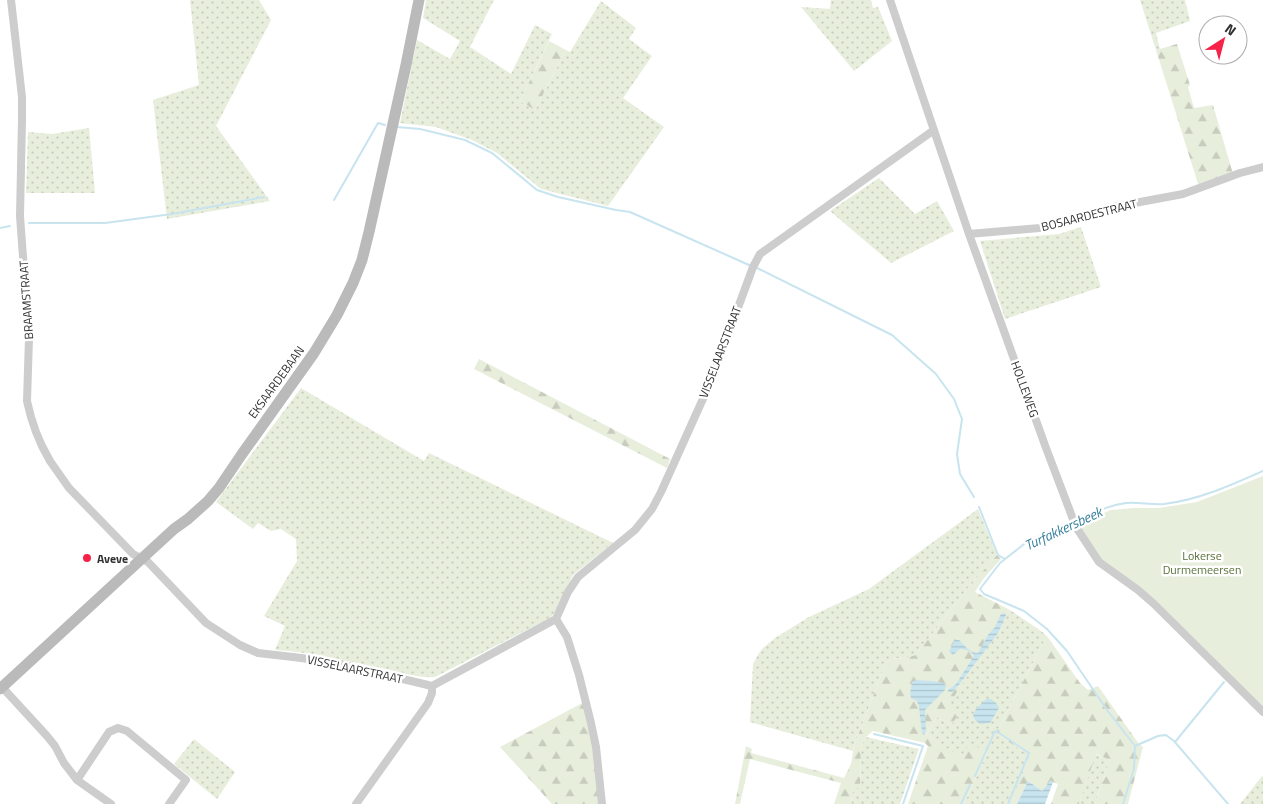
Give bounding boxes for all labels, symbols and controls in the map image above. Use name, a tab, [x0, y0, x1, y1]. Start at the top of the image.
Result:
north arrow	[1198, 15, 1248, 65]
text: N	[1221, 18, 1241, 40]
street label: BOSAARDESTRAAT	[1039, 194, 1139, 236]
street label: BRAAMSTRAAT	[14, 259, 38, 340]
street label: VISSELAARSTRAAT	[694, 303, 747, 401]
street label: EKSAARDEBAAN	[243, 342, 309, 422]
street label: HOLLEWEG	[1006, 358, 1044, 420]
water label: Turfakkersbeek	[1021, 500, 1107, 555]
park label: Lokerse Durmemeersen	[1163, 546, 1241, 579]
place label: Aveve	[97, 549, 128, 568]
marker: Aveve	[81, 552, 93, 564]
street label: VISSELAARSTRAAT	[305, 650, 405, 689]

